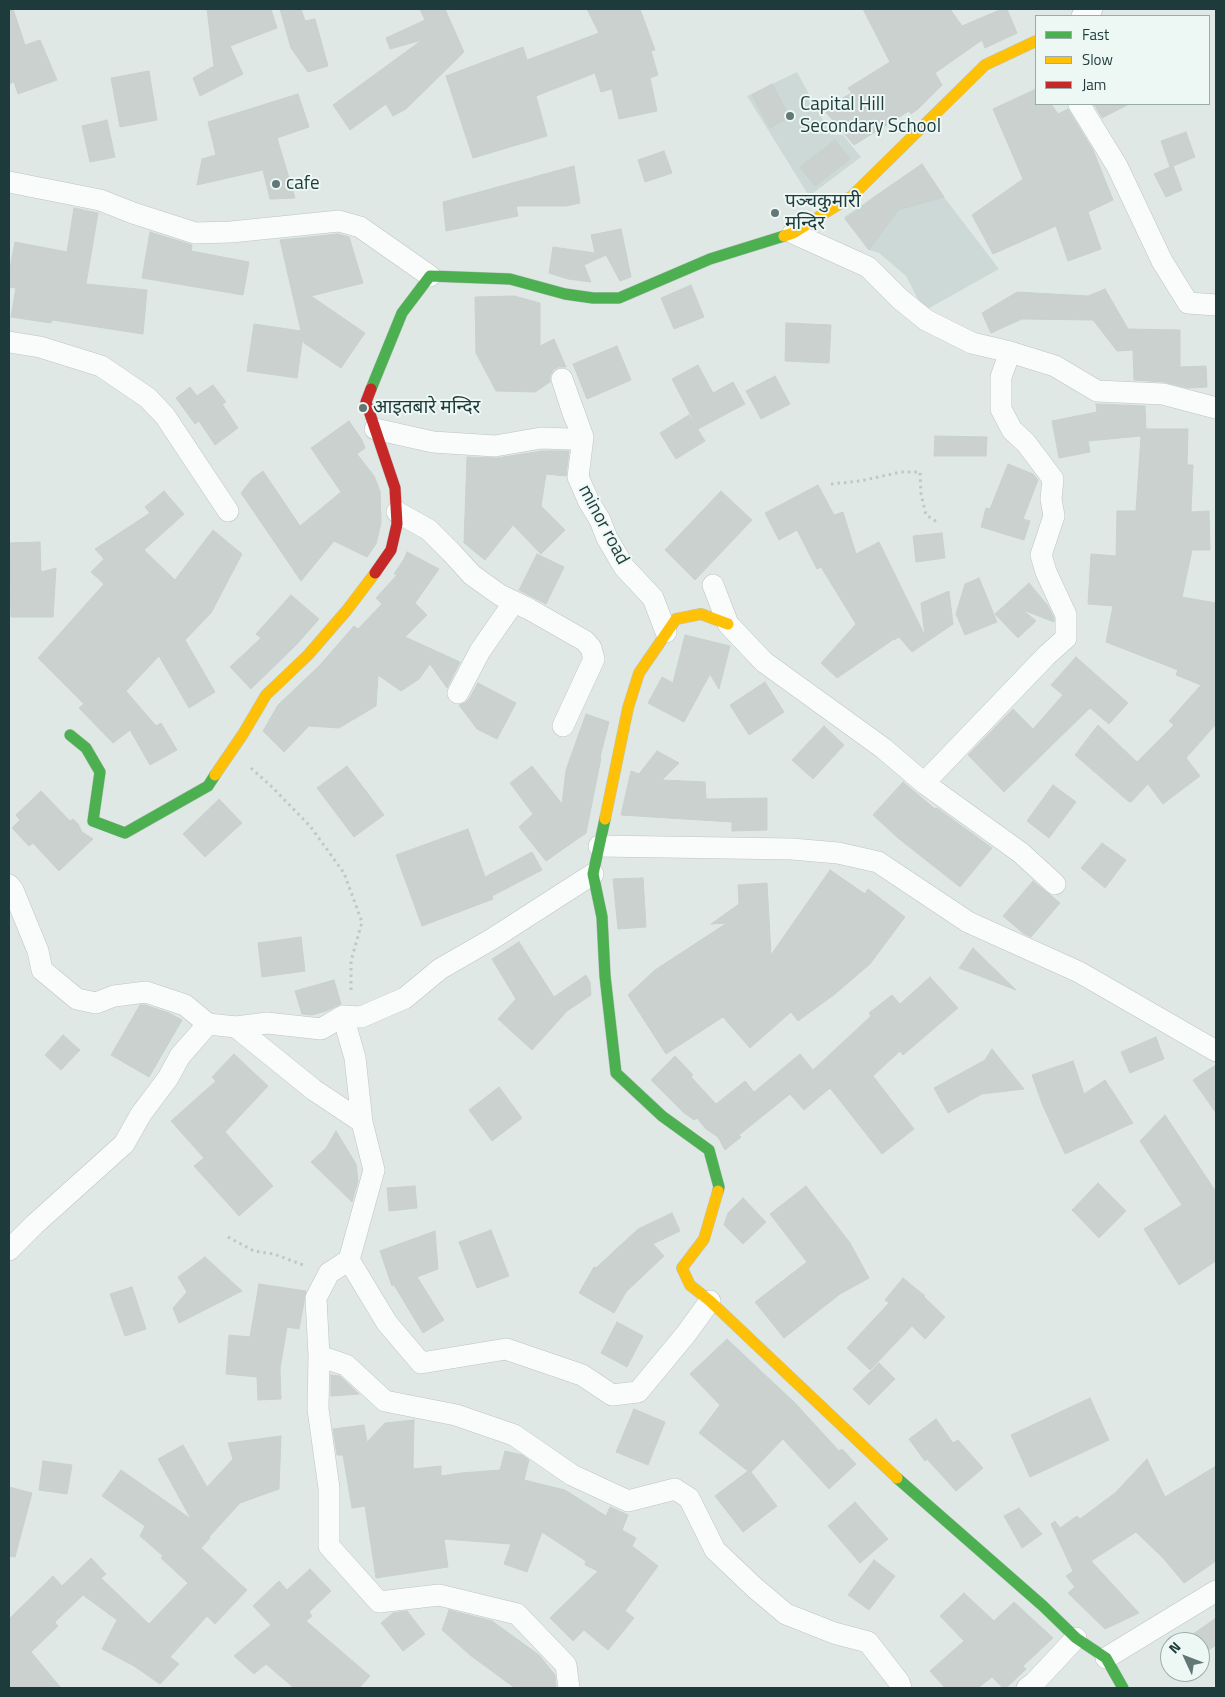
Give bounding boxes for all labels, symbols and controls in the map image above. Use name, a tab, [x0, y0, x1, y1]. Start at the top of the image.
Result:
legend	[1035, 15, 1210, 105]
text: Fast	[1082, 23, 1109, 46]
text: Slow	[1082, 48, 1113, 71]
text: Jam	[1082, 73, 1106, 96]
place label: Capital Hill Secondary School	[800, 94, 941, 138]
marker: Capital Hill Secondary School	[784, 110, 796, 122]
place label: cafe	[286, 173, 320, 195]
marker: cafe	[270, 178, 282, 190]
place label: पञ्चकुमारी मन्दिर	[785, 191, 861, 235]
marker: पञ्चकुमारी मन्दिर	[769, 207, 781, 219]
place label: आइतबारे मन्दिर	[373, 397, 480, 419]
marker: आइतबारे मन्दिर	[357, 402, 369, 414]
street label: minor road	[573, 481, 633, 569]
north arrow	[1160, 1632, 1210, 1682]
text: N	[1163, 1636, 1185, 1658]

